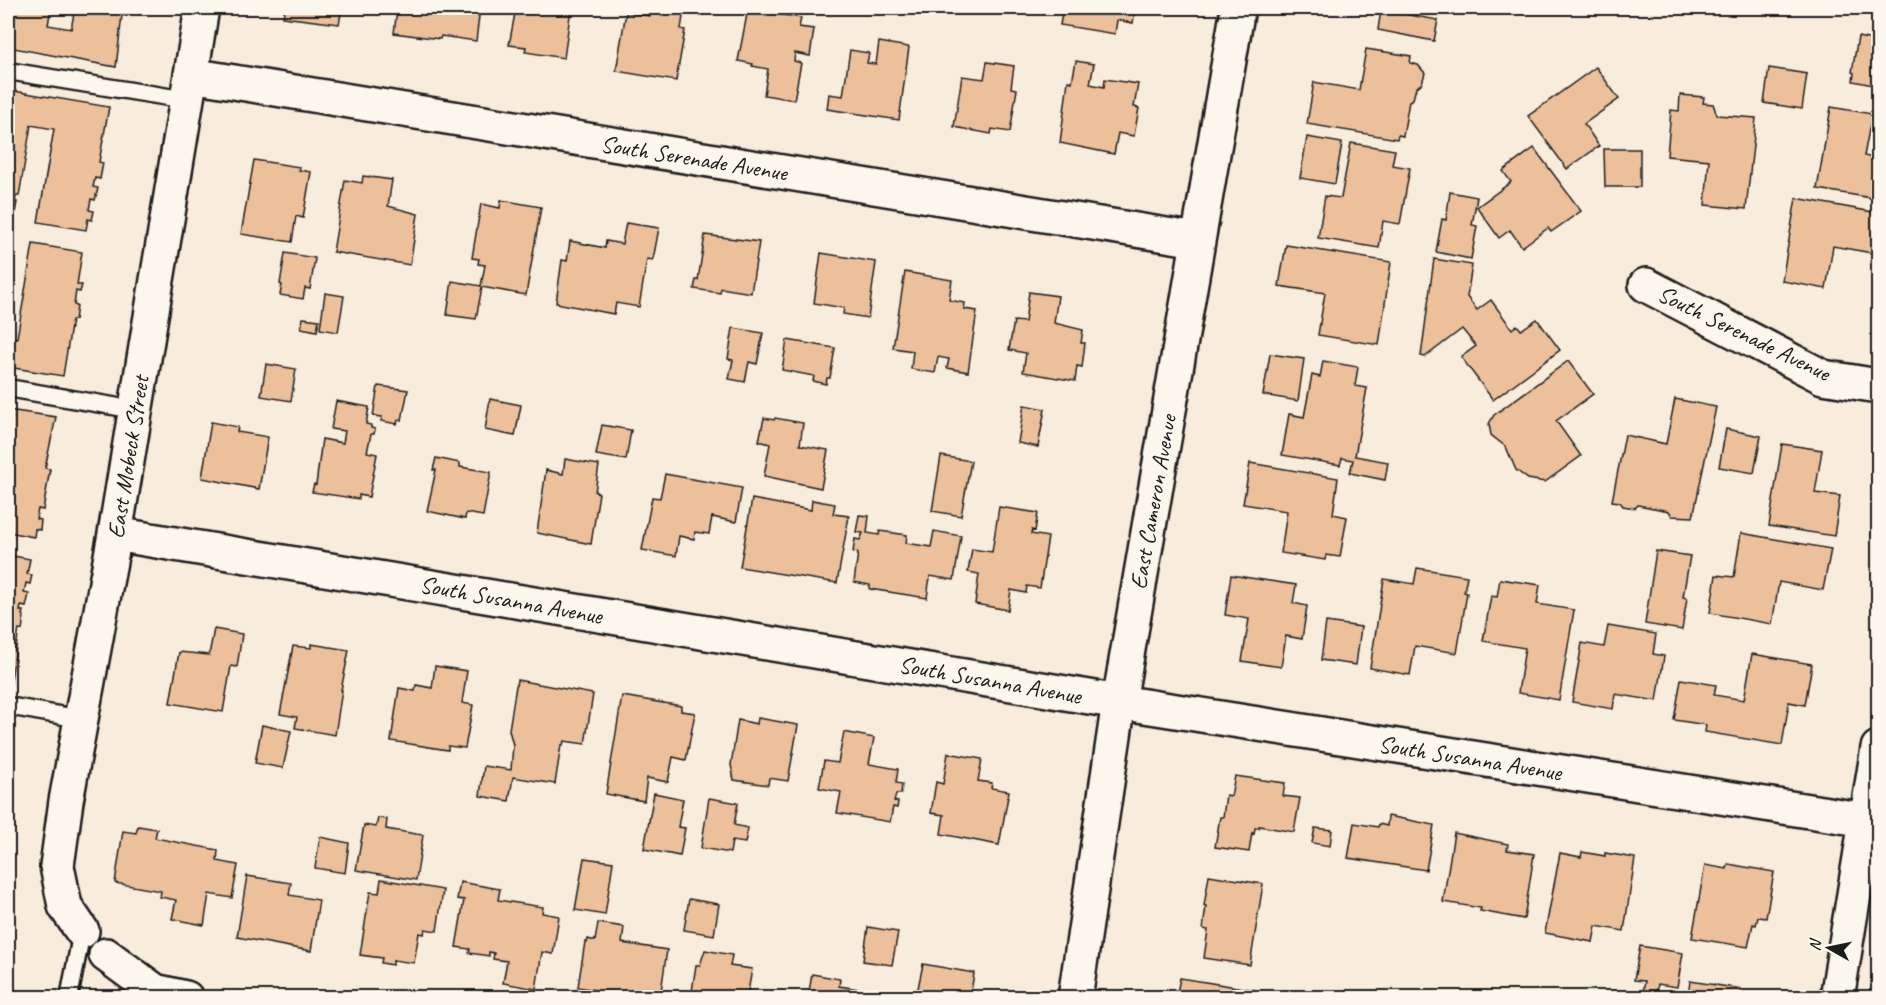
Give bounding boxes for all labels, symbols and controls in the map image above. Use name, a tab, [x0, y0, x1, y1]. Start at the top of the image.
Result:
street label: South Serenade Avenue	[599, 128, 791, 188]
street label: South Serenade Avenue	[1653, 278, 1837, 389]
street label: East Mobeck Street	[100, 372, 156, 540]
street label: East Cameron Avenue	[1123, 410, 1183, 591]
street label: South Susanna Avenue	[417, 569, 607, 631]
street label: South Susanna Avenue	[896, 649, 1086, 711]
street label: South Susanna Avenue	[1376, 729, 1566, 788]
north arrow	[1799, 918, 1859, 978]
text: N	[1805, 936, 1826, 952]

